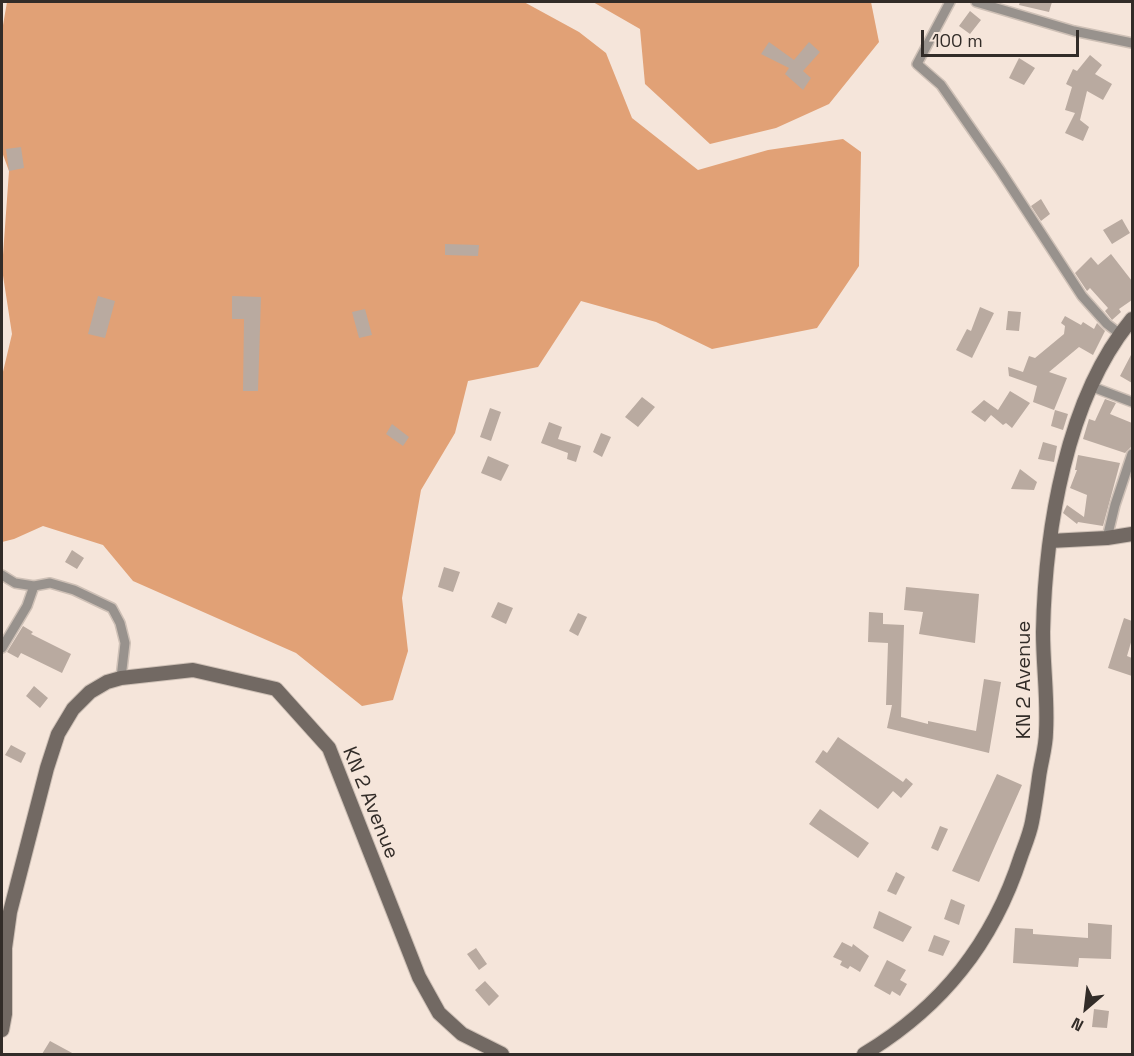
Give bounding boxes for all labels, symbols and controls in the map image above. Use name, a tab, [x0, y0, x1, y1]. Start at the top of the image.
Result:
scale bar	[924, 18, 1082, 56]
text: 100 m	[932, 29, 983, 52]
street label: KN 2 Avenue	[1013, 621, 1037, 739]
street label: KN 2 Avenue	[337, 744, 403, 862]
north arrow	[1056, 978, 1116, 1038]
text: N	[1068, 1013, 1087, 1036]

